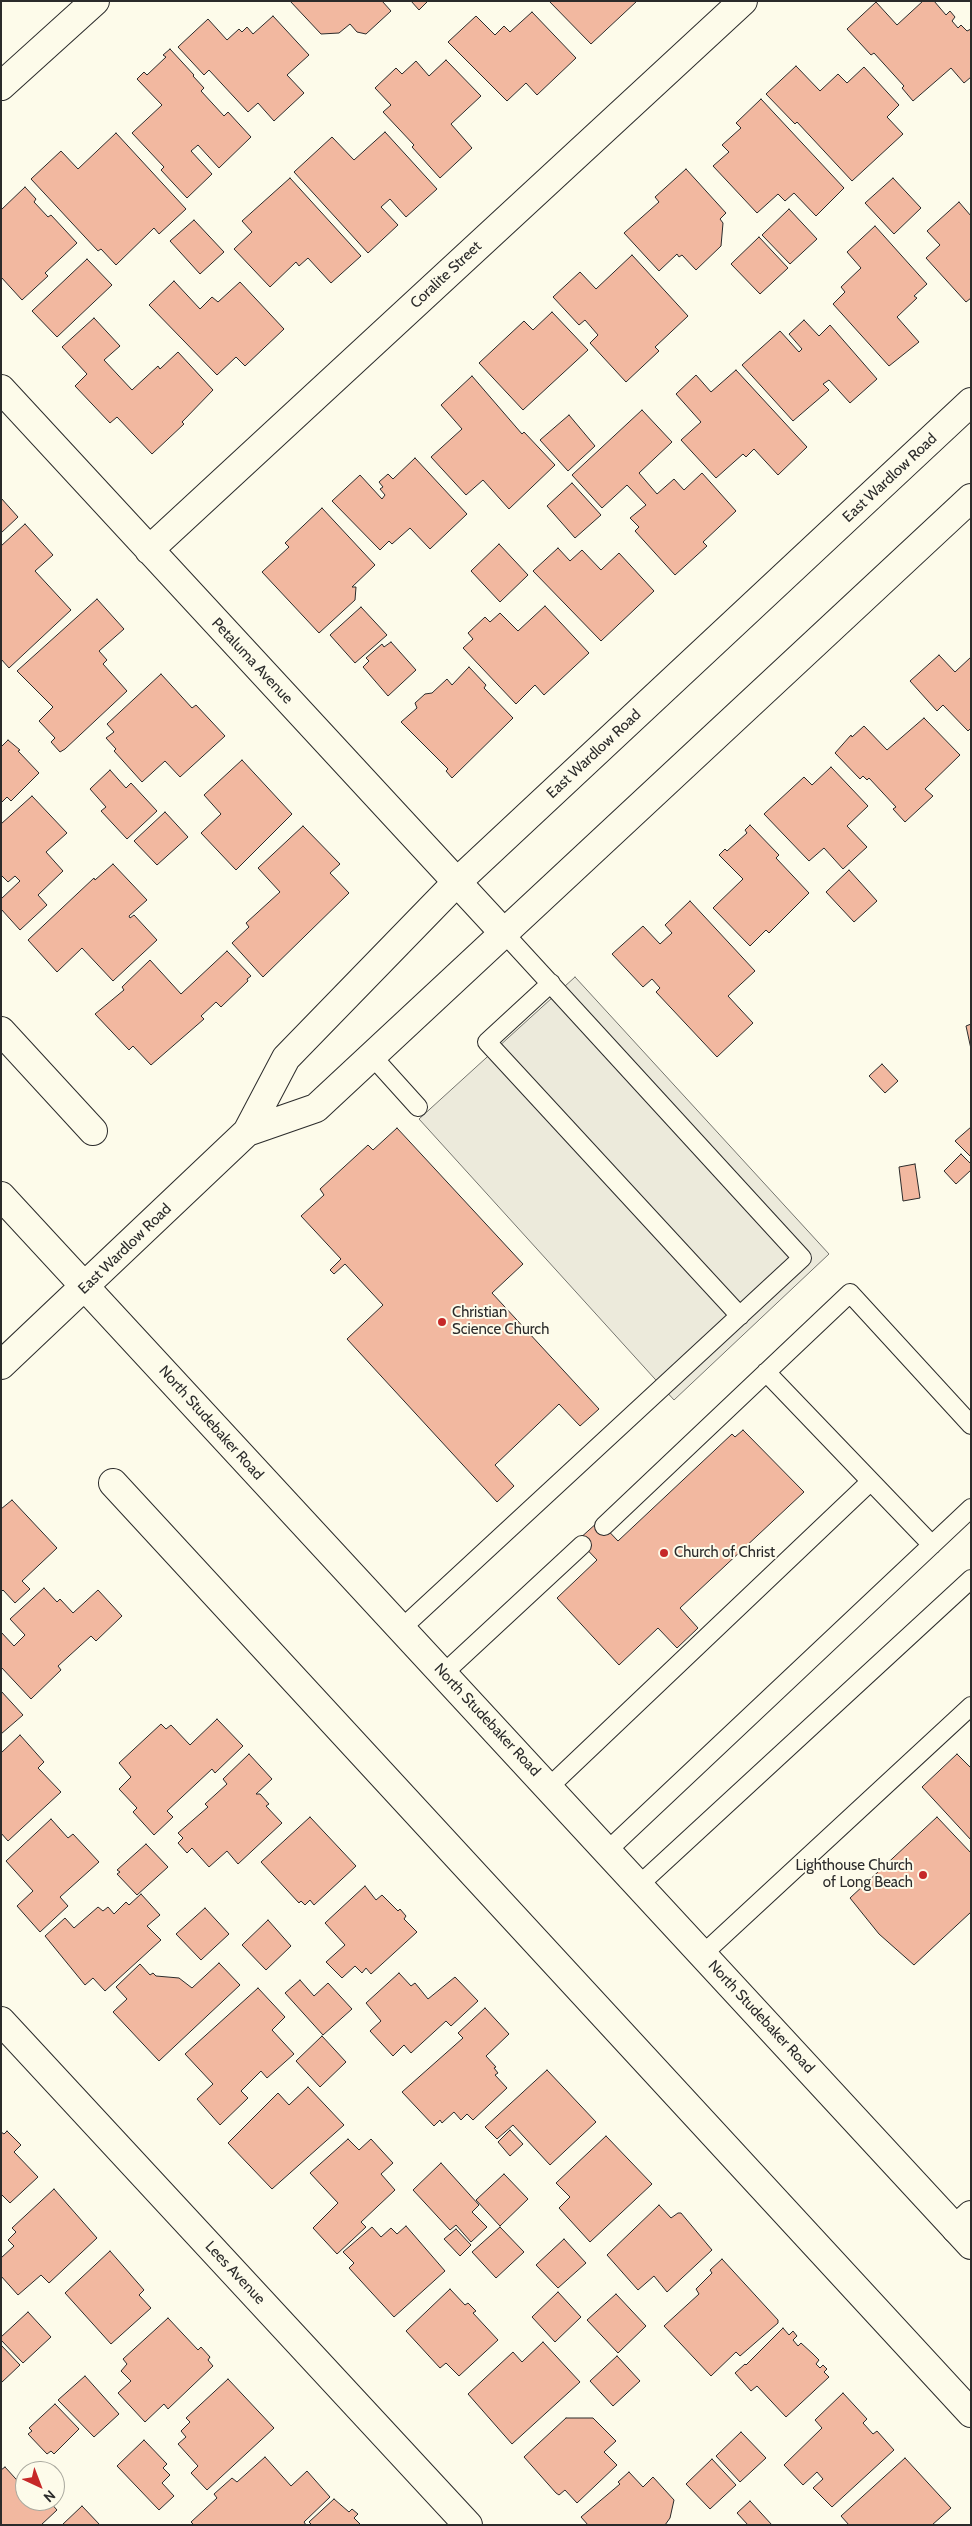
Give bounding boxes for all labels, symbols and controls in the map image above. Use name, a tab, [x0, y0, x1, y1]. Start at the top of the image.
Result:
street label: Coralite Street	[407, 238, 485, 312]
street label: East Wardlow Road	[839, 430, 941, 526]
street label: Petaluma Avenue	[208, 614, 296, 708]
street label: East Wardlow Road	[543, 706, 645, 802]
street label: East Wardlow Road	[75, 1200, 175, 1298]
place label: Christian Science Church	[452, 1304, 549, 1339]
marker: Christian Science Church	[436, 1316, 448, 1328]
street label: North Studebaker Road	[155, 1362, 267, 1484]
place label: Church of Christ	[674, 1544, 775, 1562]
marker: Church of Christ	[658, 1547, 670, 1559]
street label: North Studebaker Road	[430, 1660, 544, 1780]
place label: Lighthouse Church of Long Beach	[796, 1857, 913, 1892]
marker: Lighthouse Church of Long Beach	[917, 1869, 929, 1881]
street label: North Studebaker Road	[704, 1957, 818, 2077]
street label: Lees Avenue	[201, 2238, 269, 2308]
north arrow	[15, 2461, 65, 2511]
text: N	[40, 2486, 59, 2506]

